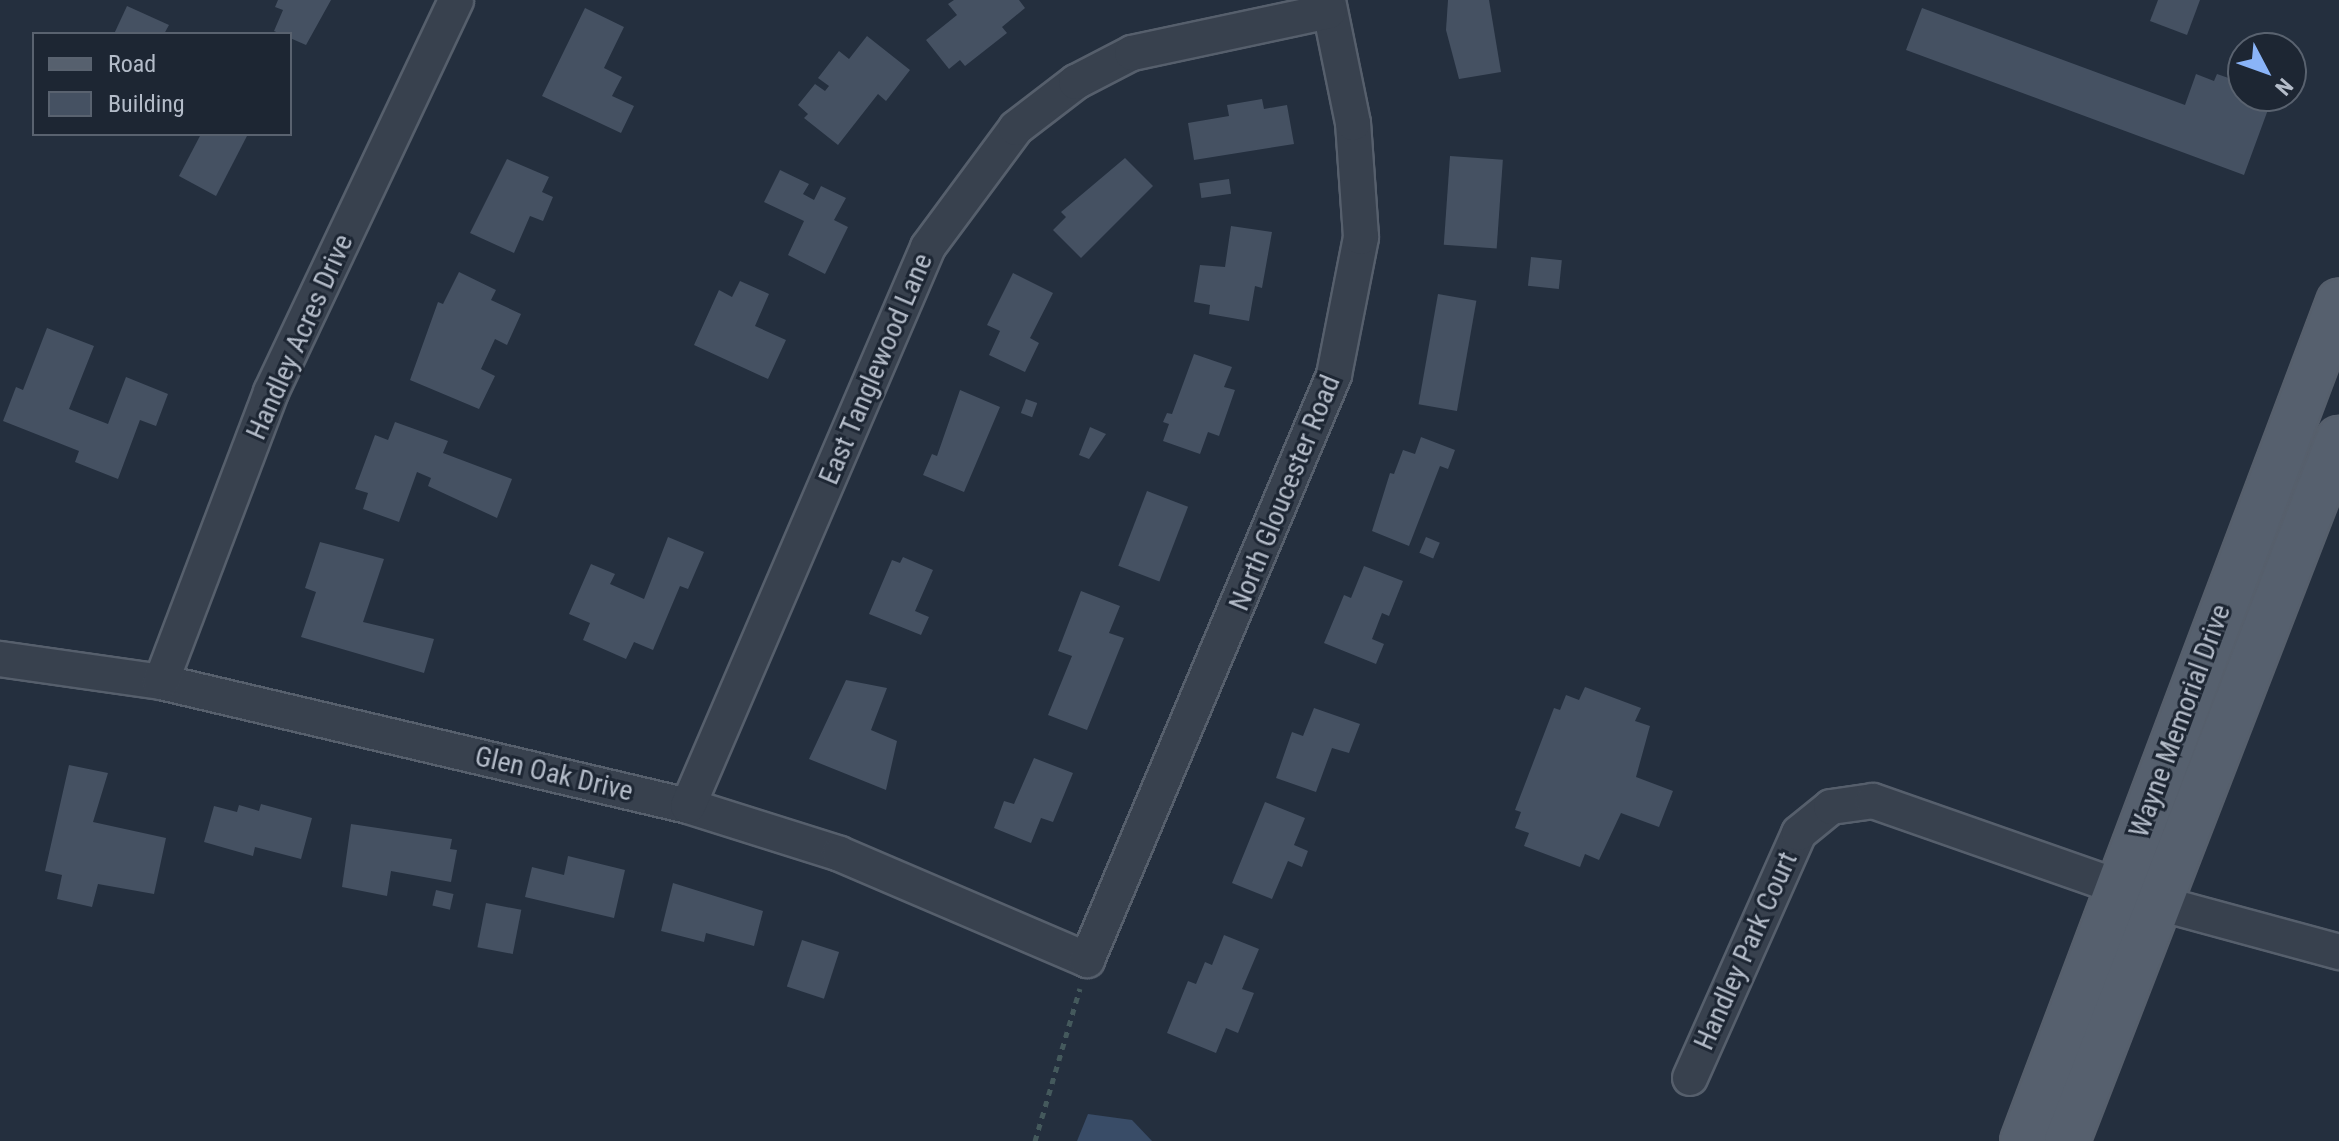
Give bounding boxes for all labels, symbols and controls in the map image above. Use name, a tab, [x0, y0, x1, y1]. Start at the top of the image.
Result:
legend	[32, 32, 292, 136]
north arrow	[2227, 32, 2307, 112]
text: Road	[108, 50, 156, 78]
text: N	[2270, 73, 2298, 100]
text: Building	[108, 90, 185, 118]
street label: Handley Acres Drive	[240, 229, 360, 445]
street label: East Tanglewood Lane	[812, 248, 940, 490]
street label: North Gloucester Road	[1222, 370, 1348, 616]
street label: Wayne Memorial Drive	[2122, 600, 2238, 842]
street label: Glen Oak Drive	[472, 739, 636, 809]
street label: Handley Park Court	[1687, 847, 1805, 1055]

